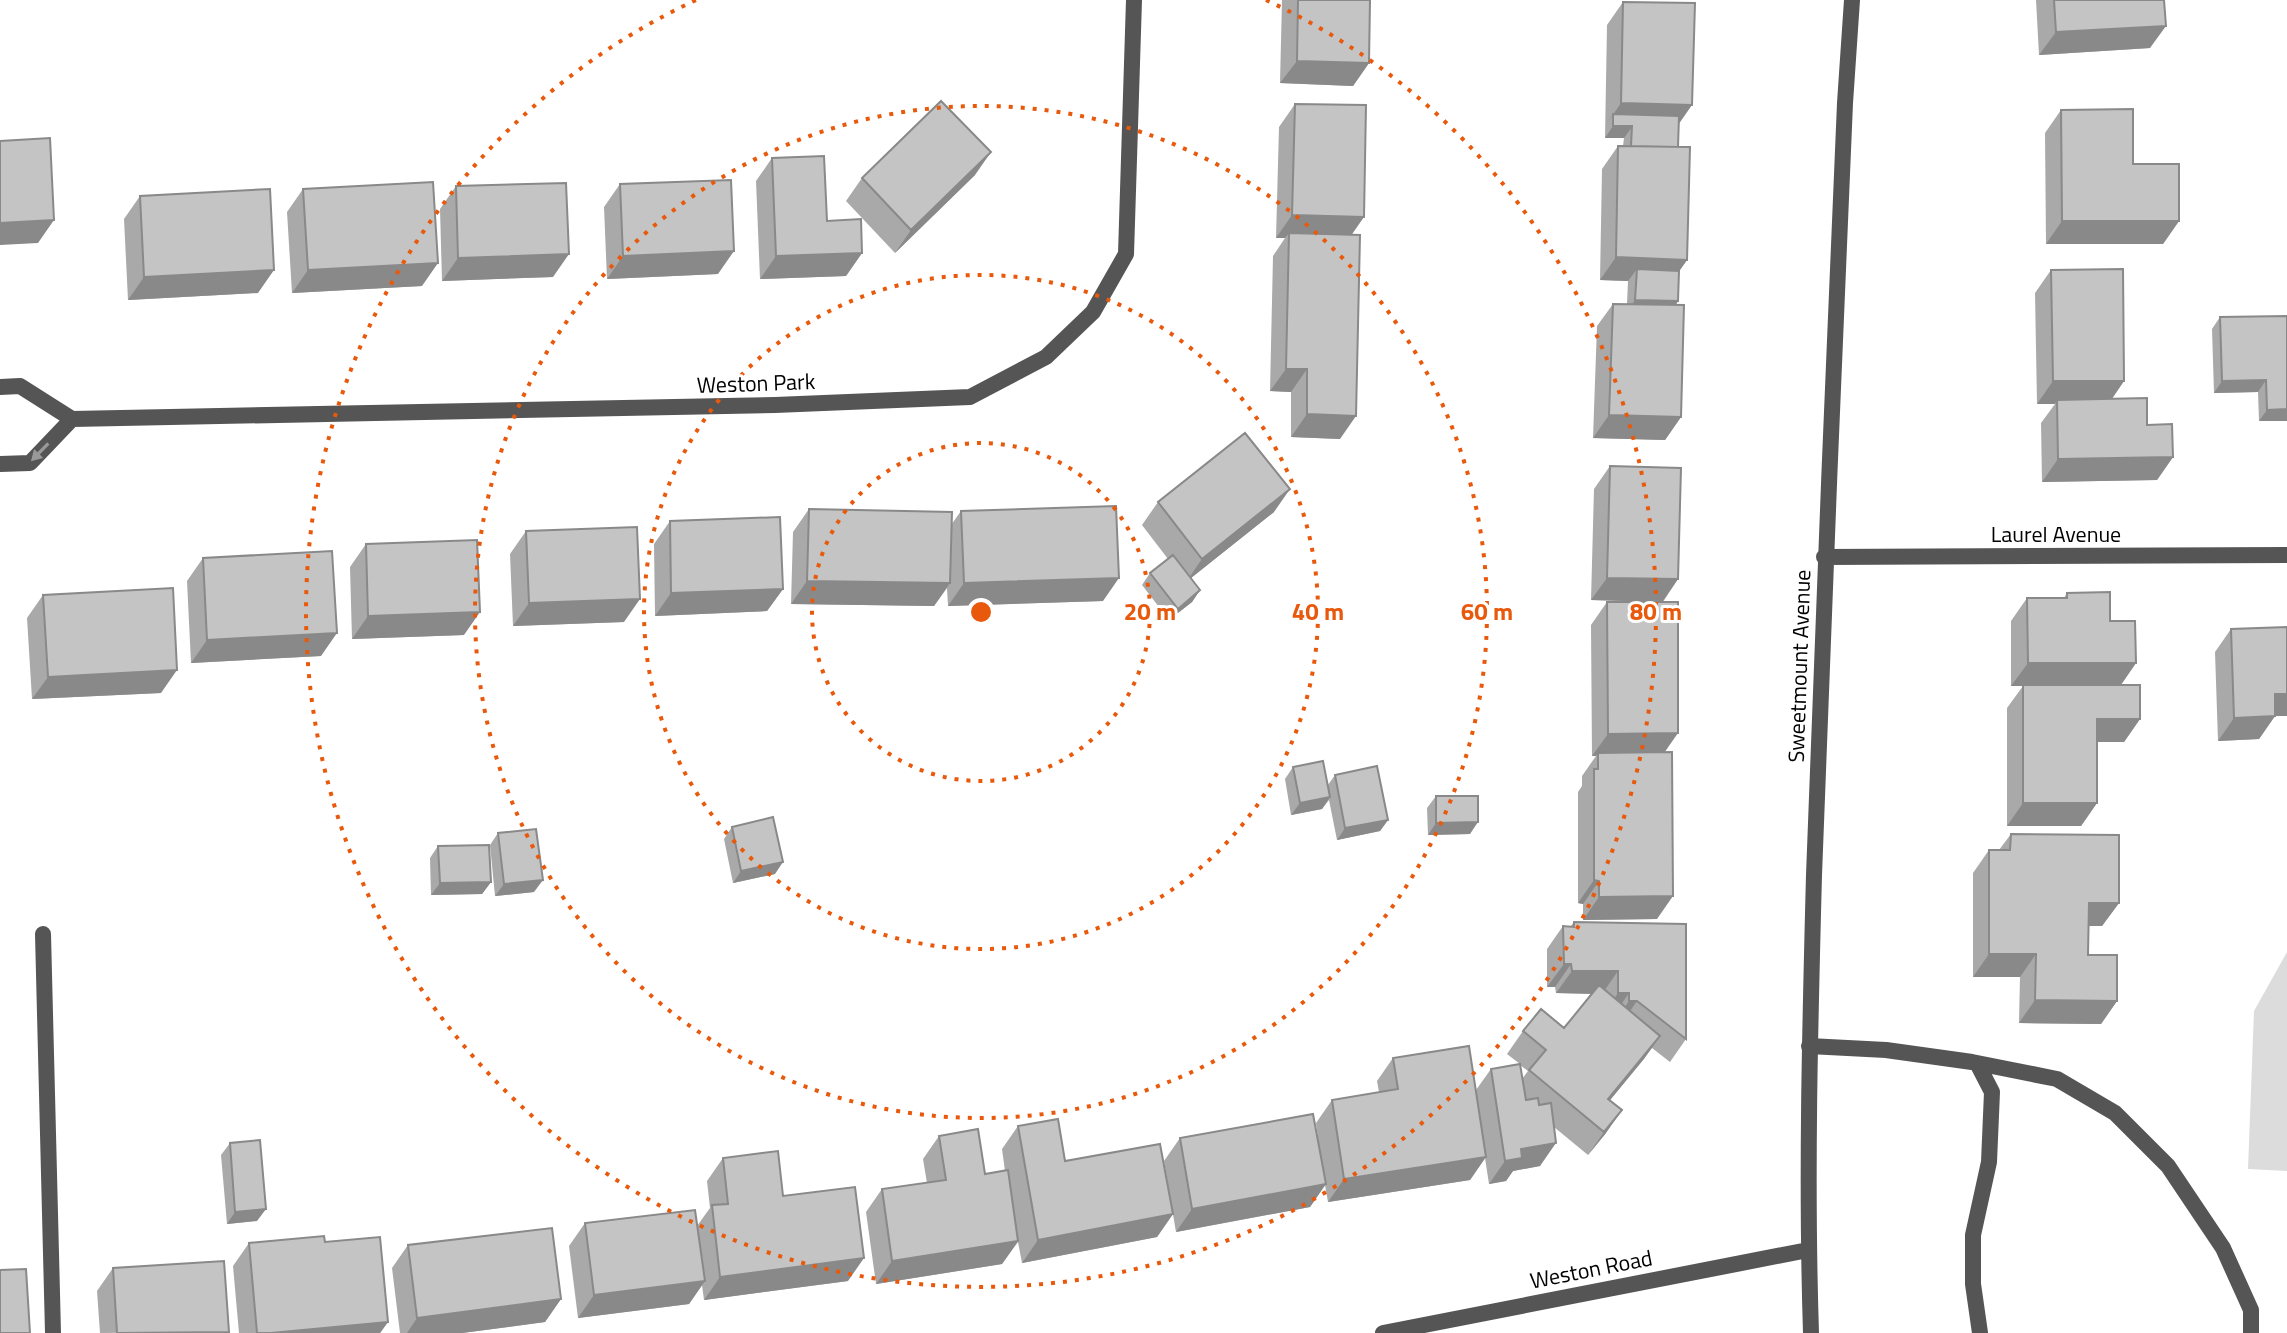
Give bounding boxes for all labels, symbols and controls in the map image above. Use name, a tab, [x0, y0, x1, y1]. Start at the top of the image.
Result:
street label: Weston Park	[696, 364, 816, 402]
one-way arrow	[32, 442, 50, 461]
street label: Laurel Avenue	[1991, 517, 2121, 551]
street label: Sweetmount Avenue	[1779, 569, 1819, 763]
text: 20 m	[1124, 593, 1176, 629]
text: 40 m	[1292, 593, 1344, 629]
text: 60 m	[1461, 593, 1513, 629]
text: 80 m	[1630, 593, 1682, 629]
centre of rings	[967, 598, 995, 626]
street label: Weston Road	[1527, 1240, 1655, 1298]

